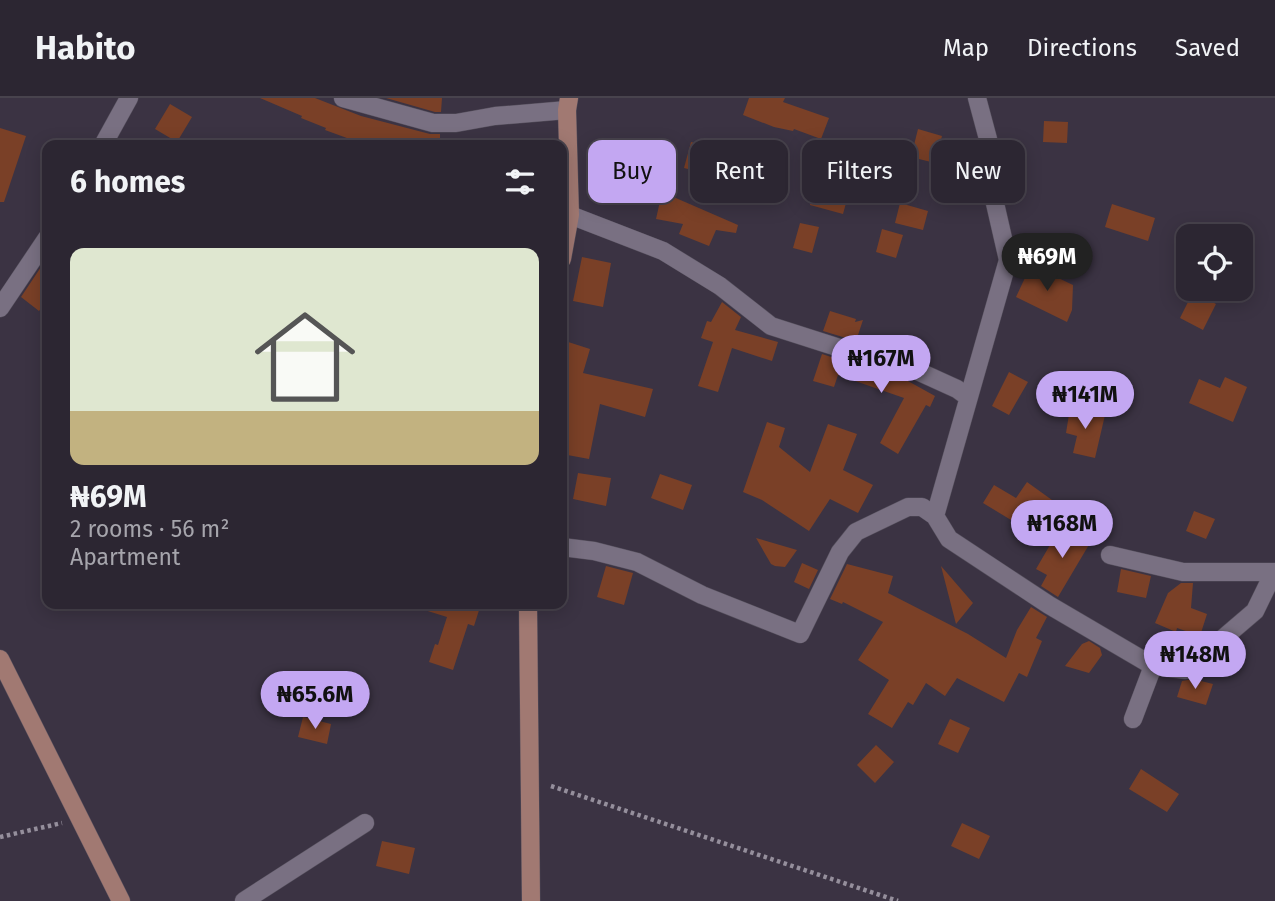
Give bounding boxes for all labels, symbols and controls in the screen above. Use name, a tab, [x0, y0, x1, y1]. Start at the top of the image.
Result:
text: Habito	[35, 28, 136, 68]
text: Map	[943, 34, 989, 62]
text: Directions	[1027, 34, 1137, 62]
text: Saved	[1175, 34, 1240, 62]
chip: Buy	[588, 140, 676, 203]
chip: Rent	[690, 140, 788, 203]
chip: Filters	[802, 140, 917, 203]
chip: New	[931, 140, 1025, 203]
icon: filters	[501, 163, 539, 201]
text: 6 homes	[70, 164, 185, 200]
map controls	[1176, 224, 1253, 301]
button: locate	[1176, 224, 1253, 301]
pin: ₦69M	[1006, 234, 1088, 293]
text: ₦69M	[1018, 242, 1076, 270]
icon: home	[242, 294, 368, 420]
pin: ₦167M	[832, 336, 930, 395]
text: ₦167M	[848, 344, 915, 372]
pin: ₦141M	[1036, 372, 1134, 431]
text: ₦141M	[1052, 380, 1118, 408]
text: ₦69M	[70, 479, 147, 515]
pin: ₦168M	[1013, 500, 1111, 560]
text: ₦168M	[1027, 509, 1097, 537]
text: 2 rooms · 56 m²	[70, 515, 229, 543]
text: Apartment	[70, 543, 180, 571]
pin: ₦148M	[1146, 632, 1244, 691]
text: ₦148M	[1160, 640, 1230, 668]
pin: ₦65.6M	[258, 672, 372, 731]
text: ₦65.6M	[277, 680, 353, 708]

